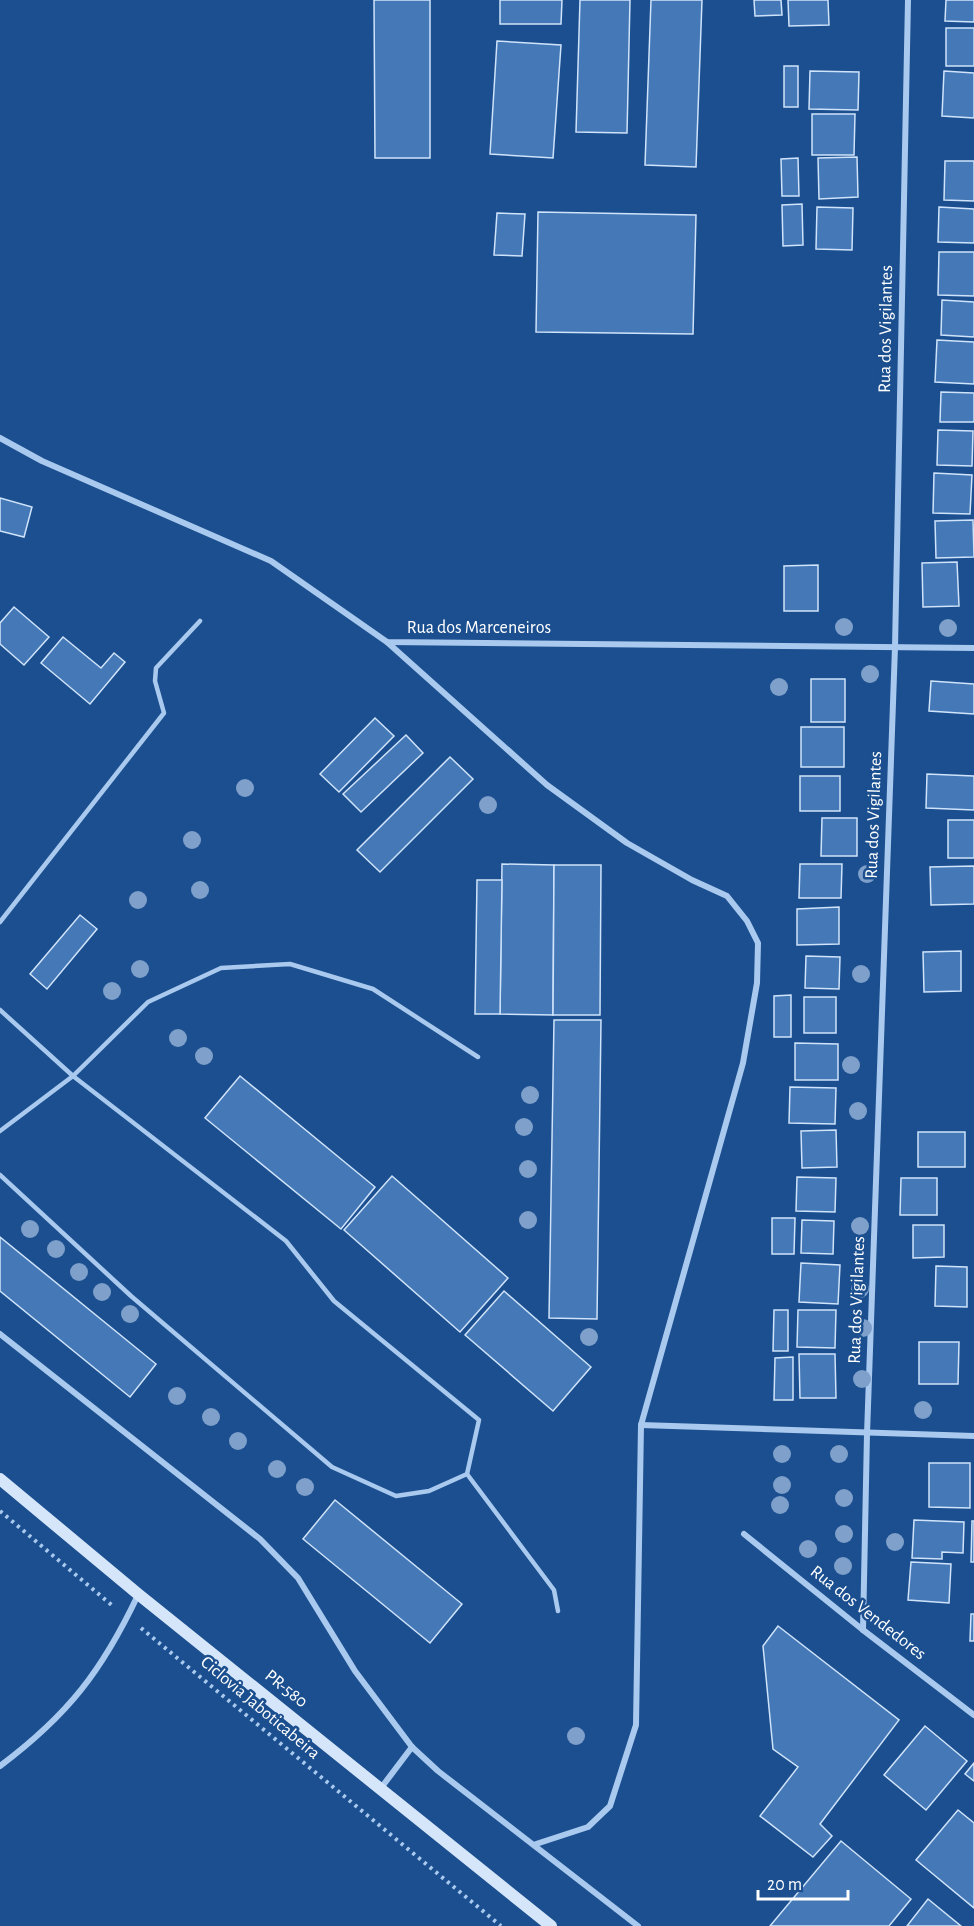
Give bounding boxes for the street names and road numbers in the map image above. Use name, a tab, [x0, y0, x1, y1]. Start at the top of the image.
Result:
street label: Rua dos Vigilantes	[876, 265, 896, 393]
street label: Rua dos Marceneiros	[407, 619, 551, 637]
street label: Rua dos Vigilantes	[863, 751, 885, 879]
street label: Rua dos Vigilantes	[846, 1236, 868, 1364]
street label: Rua dos Vendedores	[807, 1562, 929, 1664]
street label: Ciclovia Jaboticabeira	[197, 1653, 323, 1763]
street label: PR-580	[261, 1667, 311, 1711]

